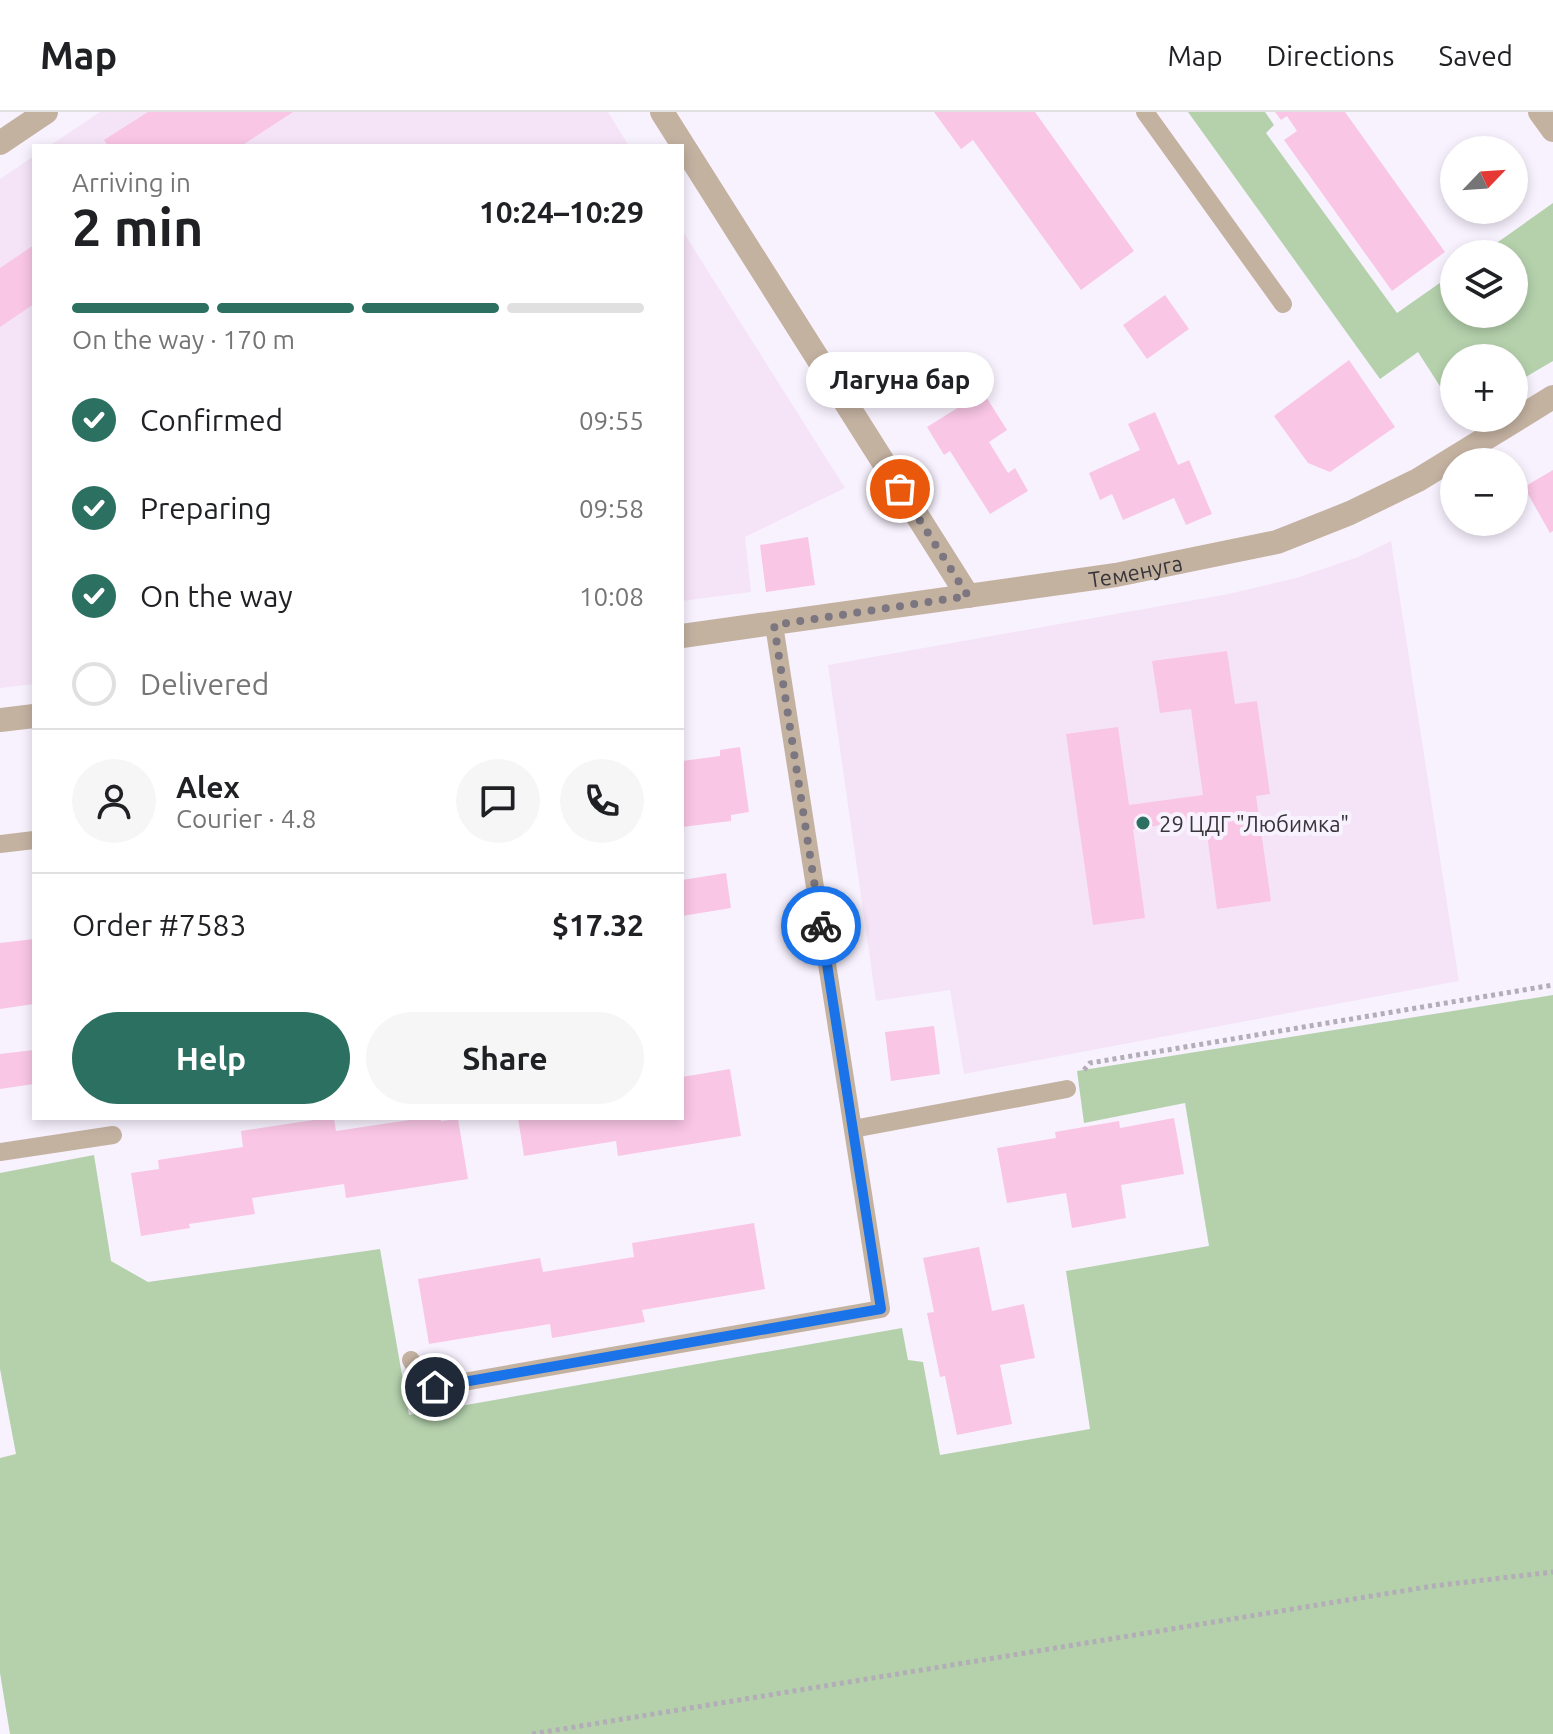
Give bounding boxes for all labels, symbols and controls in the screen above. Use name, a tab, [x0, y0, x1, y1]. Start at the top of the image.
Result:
text: Map	[40, 34, 117, 76]
text: Map	[1167, 40, 1223, 71]
text: Directions	[1267, 40, 1394, 71]
text: Saved	[1438, 40, 1513, 71]
north arrow	[1440, 136, 1528, 224]
map controls	[1440, 136, 1528, 536]
text: Arriving in	[72, 168, 191, 197]
text: 10:24–10:29	[479, 195, 644, 229]
text: 2 min	[72, 198, 203, 256]
button: layers	[1440, 240, 1528, 328]
text: On the way · 170 m	[72, 325, 295, 354]
button: +	[1440, 344, 1528, 432]
callout: Лагуна бар	[806, 353, 994, 409]
text: Лагуна бар	[830, 365, 970, 394]
icon: check	[72, 398, 116, 442]
text: Confirmed	[140, 403, 283, 437]
text: 09:55	[579, 406, 644, 435]
button: −	[1440, 448, 1528, 536]
pin	[866, 455, 934, 523]
icon: bag	[878, 467, 922, 511]
icon: check	[72, 486, 116, 530]
text: Preparing	[140, 491, 272, 525]
text: 09:58	[579, 494, 644, 523]
street label: Теменуга	[1087, 549, 1184, 591]
icon: check	[72, 574, 116, 618]
text: On the way	[140, 579, 293, 613]
text: 10:08	[579, 582, 644, 611]
text: Delivered	[140, 667, 269, 701]
button: person	[72, 759, 156, 843]
button: chat	[456, 759, 540, 843]
button: phone	[560, 759, 644, 843]
text: Alex	[176, 770, 240, 804]
text: Courier · 4.8	[176, 804, 316, 833]
place label: 29 ЦДГ "Любимка"	[1159, 811, 1349, 836]
marker: 29 ЦДГ "Любимка"	[1134, 814, 1152, 832]
courier	[781, 886, 861, 966]
icon: bike	[799, 904, 843, 948]
text: Order #7583	[72, 908, 246, 942]
text: $17.32	[552, 908, 644, 942]
button: Help	[72, 1012, 350, 1104]
button: Share	[366, 1012, 644, 1104]
pin	[401, 1353, 469, 1421]
icon: home	[413, 1365, 457, 1409]

